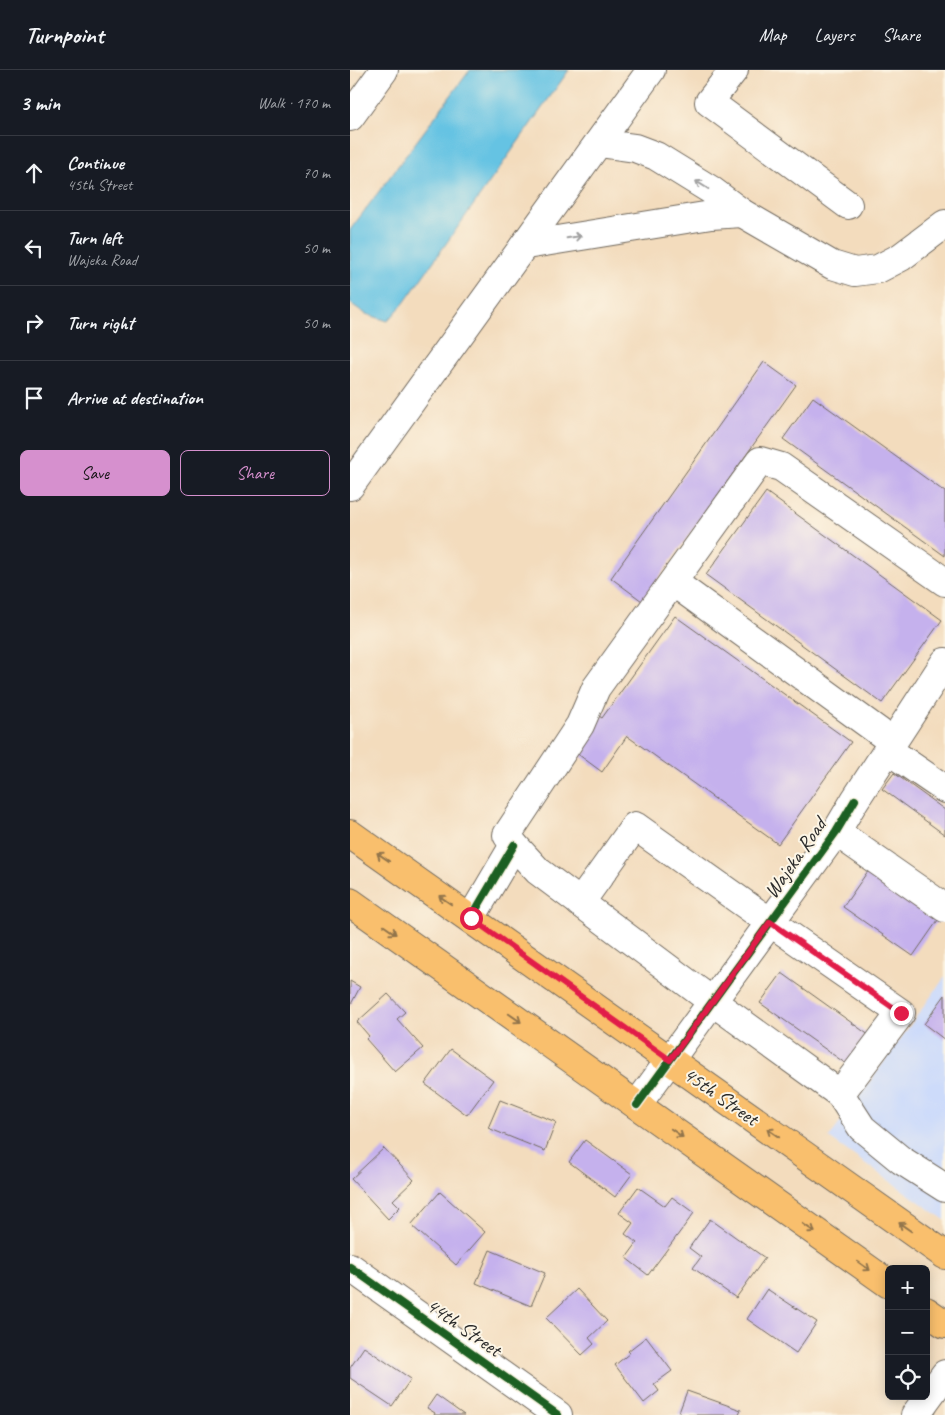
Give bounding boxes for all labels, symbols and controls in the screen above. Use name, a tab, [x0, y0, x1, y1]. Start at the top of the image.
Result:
text: Turnpoint	[25, 20, 104, 50]
text: Map	[759, 24, 787, 46]
text: Layers	[815, 24, 854, 46]
text: Share	[882, 24, 920, 46]
text: 3 min	[20, 90, 60, 116]
text: Walk · 170 m	[258, 93, 330, 113]
text: Continue	[67, 151, 124, 175]
icon: ahead	[20, 159, 48, 187]
text: 70 m	[303, 163, 330, 183]
text: 45th Street	[67, 175, 132, 195]
one-way arrow	[695, 179, 709, 190]
text: Turn left	[67, 226, 122, 250]
one-way arrow	[565, 232, 581, 242]
icon: left	[20, 234, 48, 262]
text: 50 m	[303, 238, 330, 258]
text: Wajeka Road	[67, 250, 137, 270]
icon: right	[20, 309, 48, 337]
text: Turn right	[67, 311, 134, 335]
text: 50 m	[303, 313, 330, 333]
icon: arrive	[20, 384, 48, 412]
text: Arrive at destination	[67, 386, 203, 410]
button: Save	[20, 450, 170, 496]
button: Share	[180, 450, 330, 496]
street label: Wajeka Road	[758, 811, 834, 903]
one-way arrow	[377, 852, 391, 862]
one-way arrow	[438, 895, 452, 905]
route start	[460, 907, 483, 930]
one-way arrow	[383, 925, 397, 935]
route end	[890, 1002, 913, 1025]
one-way arrow	[508, 1013, 522, 1023]
street label: 45th Street	[678, 1061, 765, 1132]
one-way arrow	[670, 1128, 684, 1138]
one-way arrow	[766, 1128, 780, 1138]
one-way arrow	[802, 1222, 816, 1233]
one-way arrow	[898, 1222, 912, 1232]
one-way arrow	[857, 1261, 871, 1271]
map controls	[885, 1265, 930, 1400]
button: +	[885, 1265, 930, 1310]
street label: 44th Street	[421, 1292, 508, 1363]
button: −	[885, 1310, 930, 1355]
button: locate	[885, 1355, 930, 1400]

